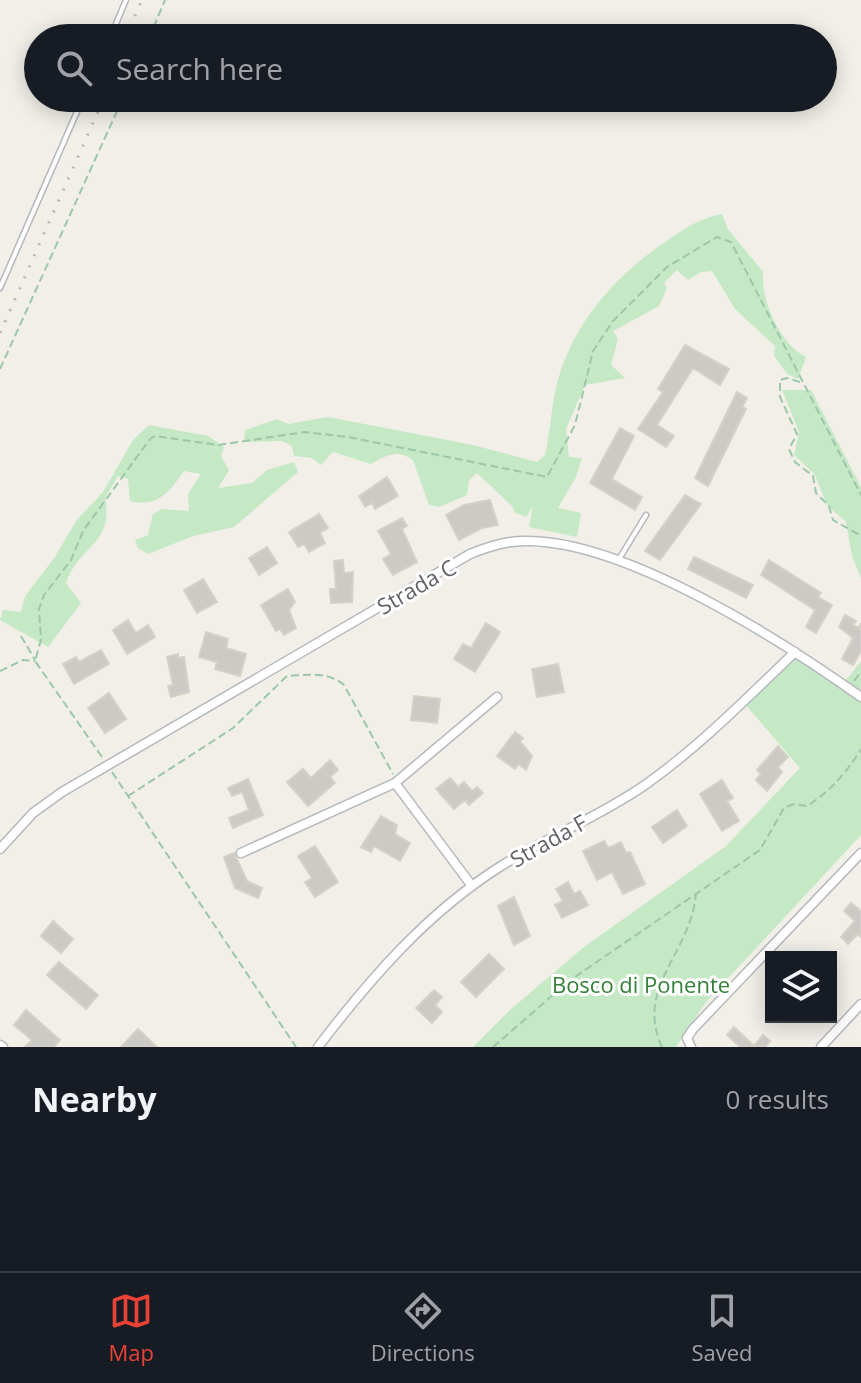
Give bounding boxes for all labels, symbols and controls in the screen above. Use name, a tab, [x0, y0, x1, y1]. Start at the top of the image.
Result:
search box	[24, 24, 837, 112]
icon: search	[52, 46, 96, 90]
text: Search here	[116, 48, 283, 89]
street label: Strada C	[371, 551, 461, 621]
street label: Strada F	[504, 807, 592, 873]
map controls	[765, 951, 837, 1023]
button: layers	[765, 951, 837, 1023]
park label: Bosco di Ponente	[552, 969, 730, 999]
text: Nearby	[32, 1076, 157, 1122]
text: 0 results	[726, 1081, 829, 1117]
tab: Map	[108, 1289, 154, 1367]
tab: Directions	[371, 1289, 475, 1367]
tab: Saved	[691, 1289, 753, 1367]

